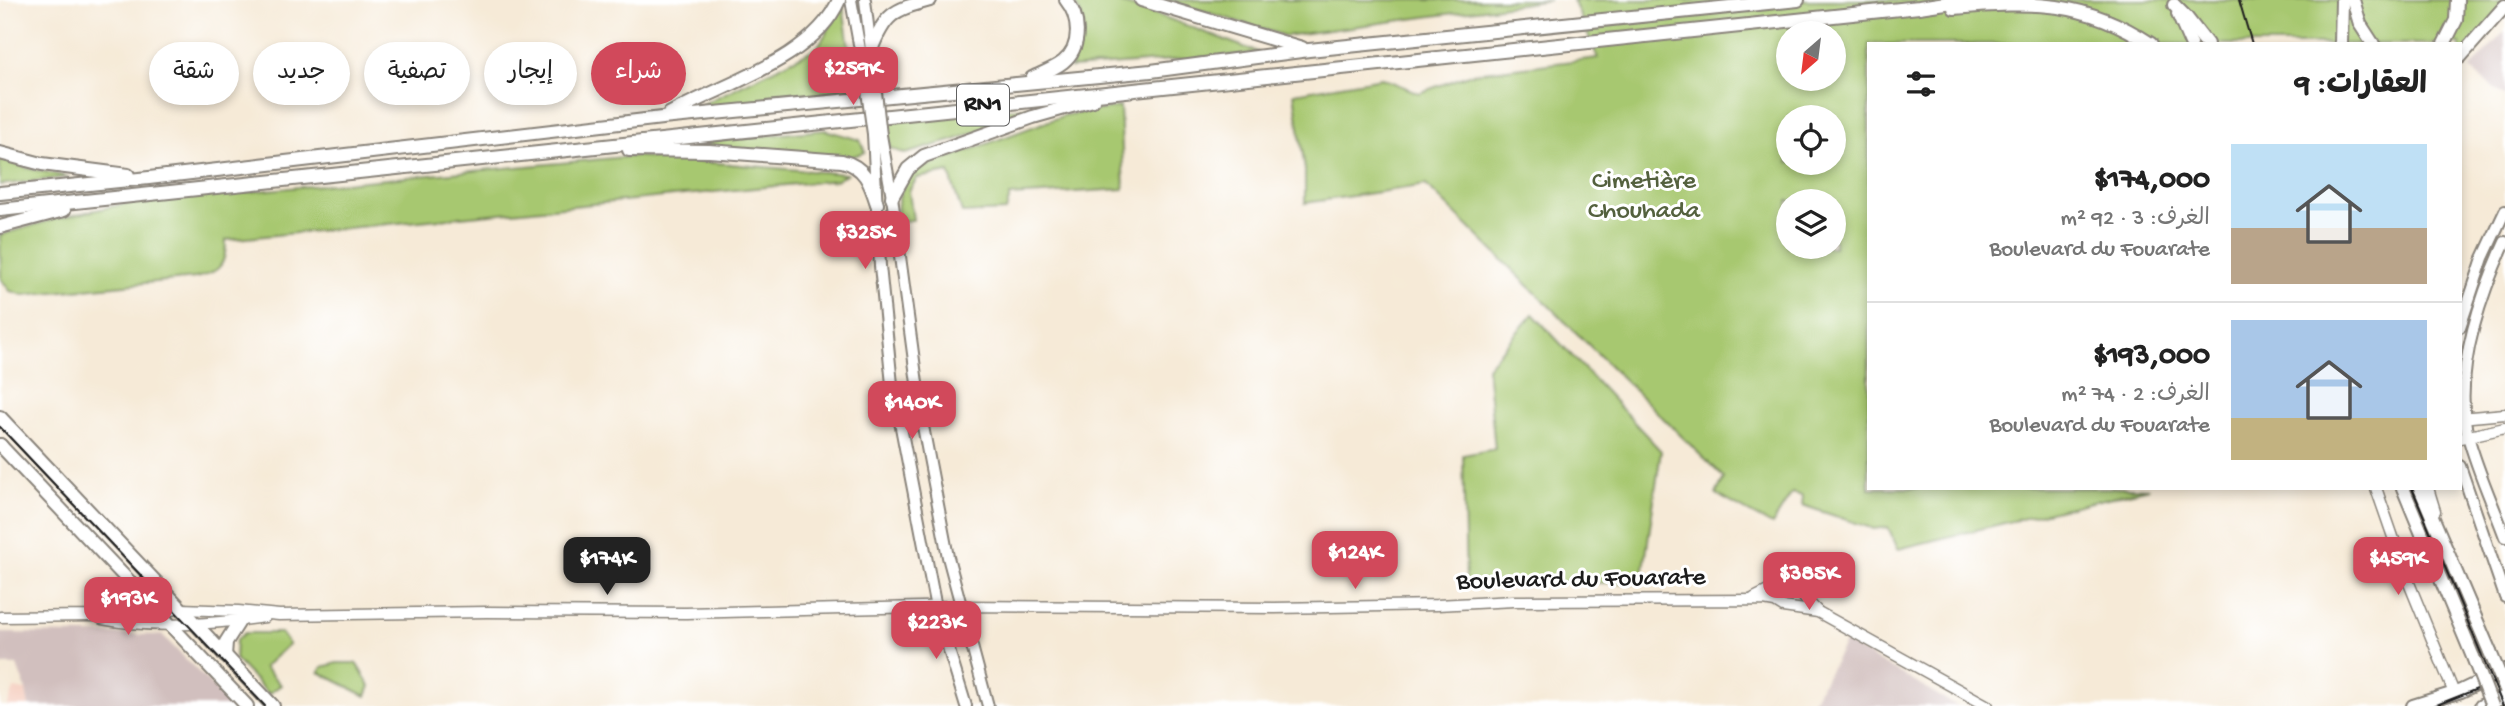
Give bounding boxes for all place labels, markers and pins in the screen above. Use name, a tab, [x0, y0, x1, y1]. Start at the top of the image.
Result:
pin: $259K	[804, 48, 902, 107]
pin: $325K	[816, 212, 914, 271]
pin: $140K	[863, 382, 961, 441]
pin: $124K	[1306, 532, 1404, 591]
pin: $174K	[558, 538, 656, 597]
pin: $459K	[2349, 538, 2447, 597]
pin: $385K	[1760, 552, 1858, 612]
pin: $193K	[79, 578, 177, 637]
pin: $223K	[887, 602, 985, 661]

